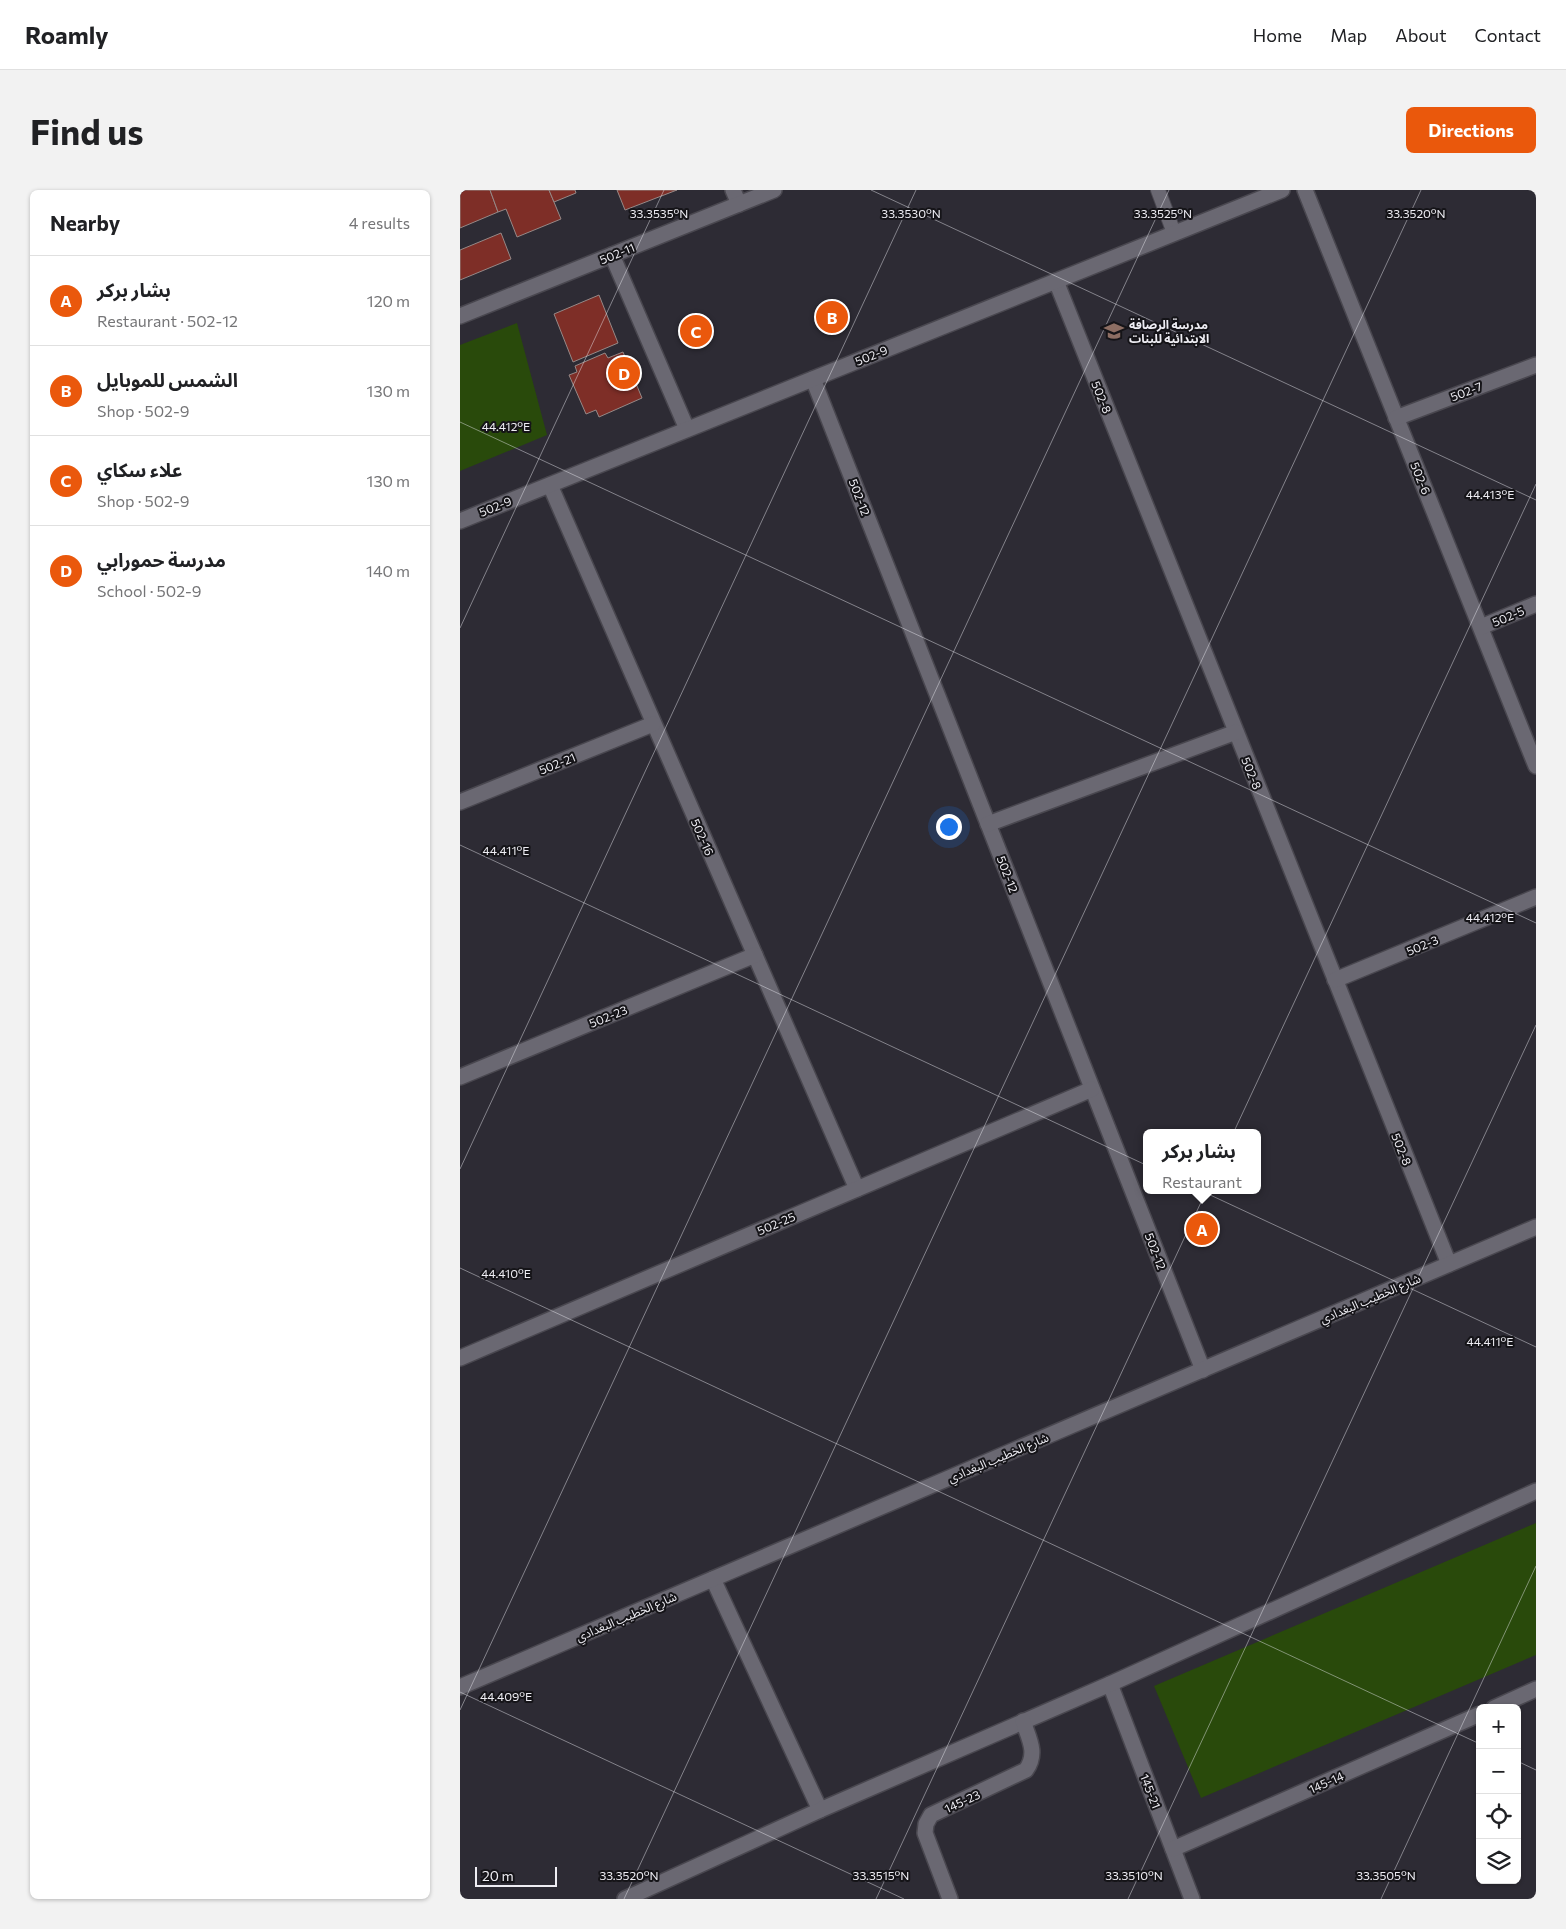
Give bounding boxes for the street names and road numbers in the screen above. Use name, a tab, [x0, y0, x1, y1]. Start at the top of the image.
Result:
street label: 502-11	[597, 240, 637, 266]
street label: 502-9	[853, 342, 889, 368]
street label: 502-8	[1089, 379, 1115, 415]
street label: 502-7	[1448, 379, 1484, 403]
street label: 502-6	[1408, 460, 1434, 496]
street label: 502-12	[847, 477, 874, 518]
street label: 502-9	[477, 493, 513, 519]
street label: 502-5	[1490, 603, 1526, 629]
street label: 502-21	[537, 749, 577, 777]
street label: 502-8	[1239, 755, 1265, 791]
street label: 502-16	[689, 816, 717, 858]
street label: 502-12	[995, 854, 1022, 895]
street label: 502-3	[1404, 932, 1440, 958]
street label: 502-23	[587, 1002, 629, 1030]
street label: 502-8	[1389, 1131, 1415, 1167]
street label: 502-25	[755, 1209, 797, 1237]
street label: 502-12	[1143, 1231, 1170, 1272]
street label: شارع الخطيب البغدادي	[1317, 1270, 1424, 1329]
street label: شارع الخطيب البغدادي	[945, 1429, 1052, 1488]
street label: شارع الخطيب البغدادي	[573, 1588, 680, 1647]
street label: 145-14	[1306, 1768, 1346, 1796]
street label: 145-21	[1138, 1772, 1164, 1810]
street label: 145-23	[942, 1787, 982, 1815]

